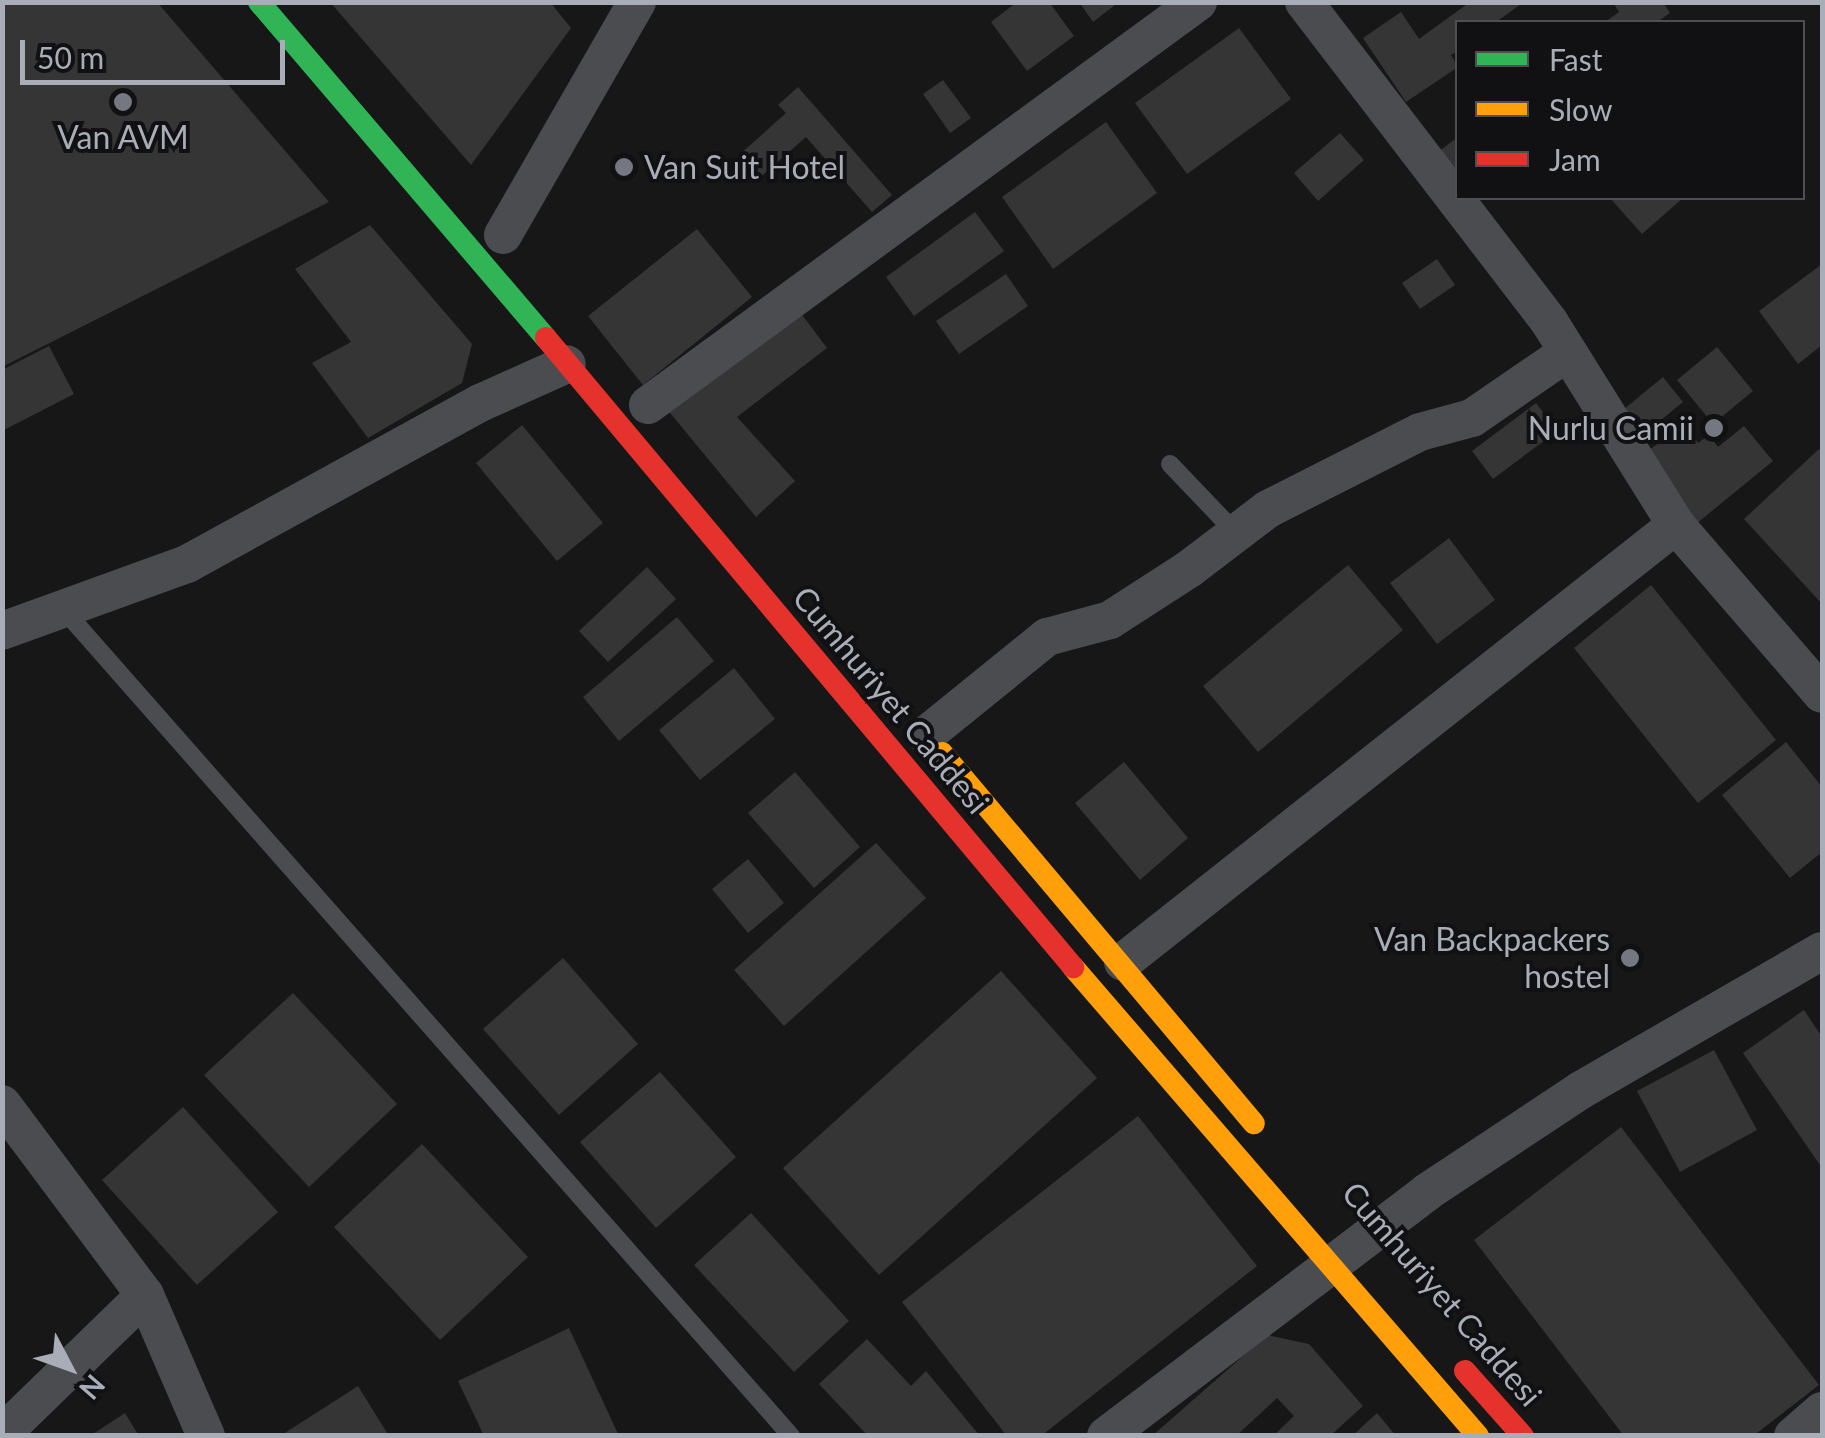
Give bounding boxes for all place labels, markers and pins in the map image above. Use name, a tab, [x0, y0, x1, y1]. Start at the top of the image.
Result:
marker: Van AVM	[112, 91, 134, 113]
place label: Van AVM	[57, 118, 189, 156]
place label: Van Suit Hotel	[644, 148, 845, 186]
marker: Van Suit Hotel	[613, 156, 635, 178]
place label: Nurlu Camii	[1528, 409, 1694, 447]
marker: Nurlu Camii	[1703, 417, 1725, 439]
place label: Van Backpackers hostel	[1374, 921, 1610, 996]
marker: Van Backpackers hostel	[1619, 947, 1641, 969]

